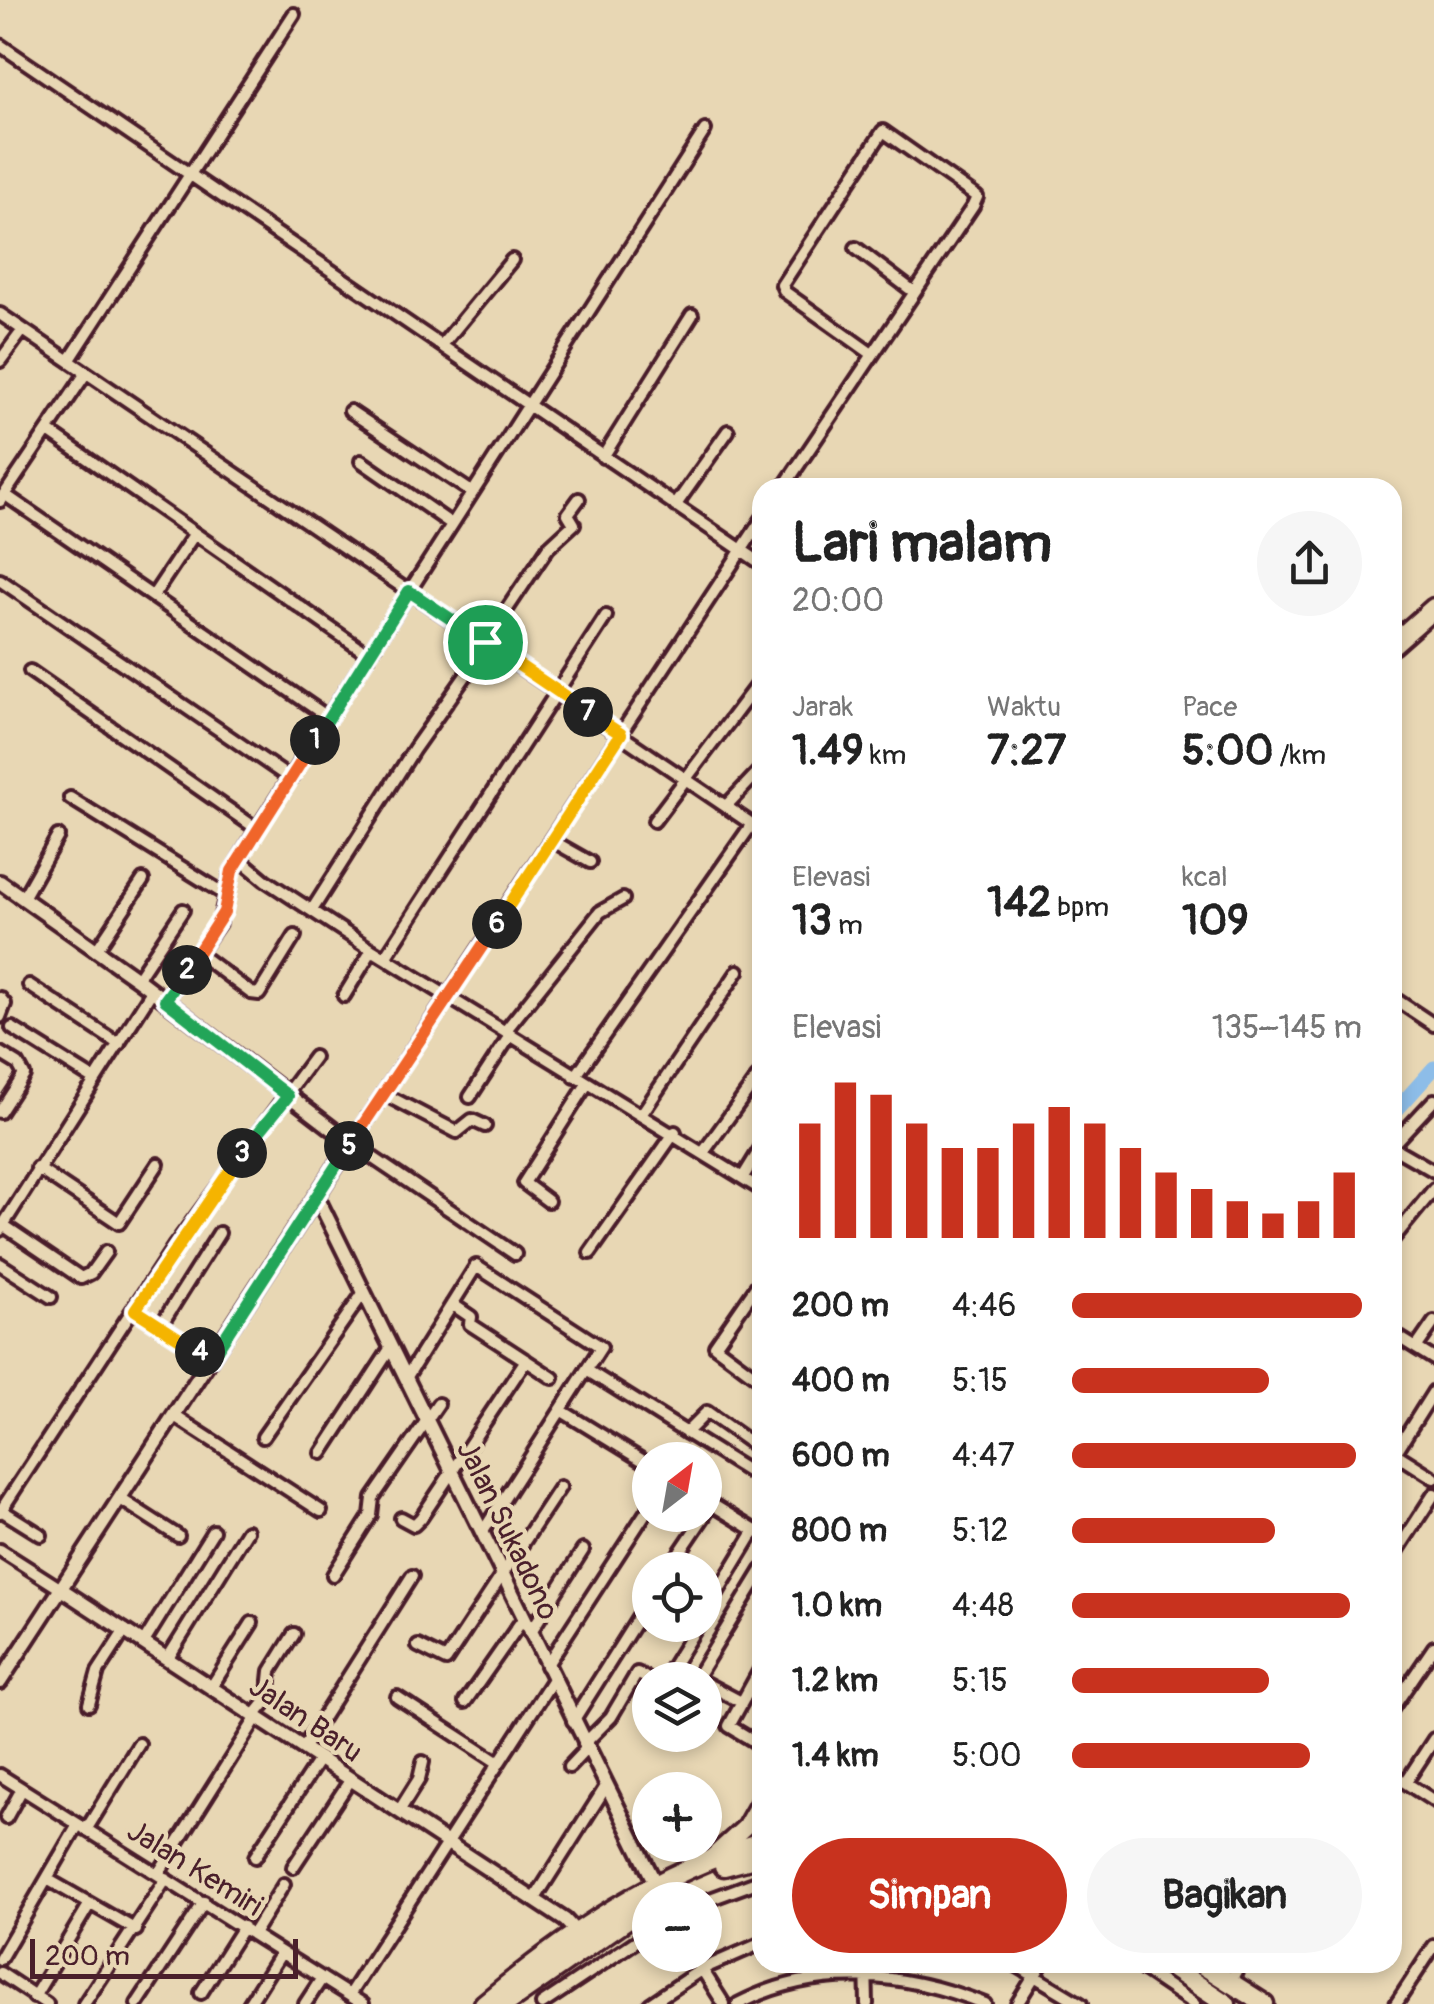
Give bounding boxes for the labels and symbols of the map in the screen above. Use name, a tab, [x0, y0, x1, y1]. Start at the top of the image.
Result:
pin	[443, 600, 528, 685]
pin: 7	[563, 687, 613, 737]
pin: 1	[290, 715, 340, 765]
pin: 6	[472, 899, 522, 949]
pin: 2	[162, 945, 212, 995]
pin: 5	[324, 1121, 374, 1171]
pin: 3	[217, 1128, 267, 1178]
pin: 4	[175, 1327, 225, 1377]
street label: Jalan Sukadono	[448, 1435, 567, 1626]
north arrow	[632, 1442, 722, 1532]
street label: Jalan Baru	[242, 1668, 369, 1771]
street label: Jalan Kemiri	[120, 1812, 269, 1925]
scale bar	[30, 1934, 298, 1978]

